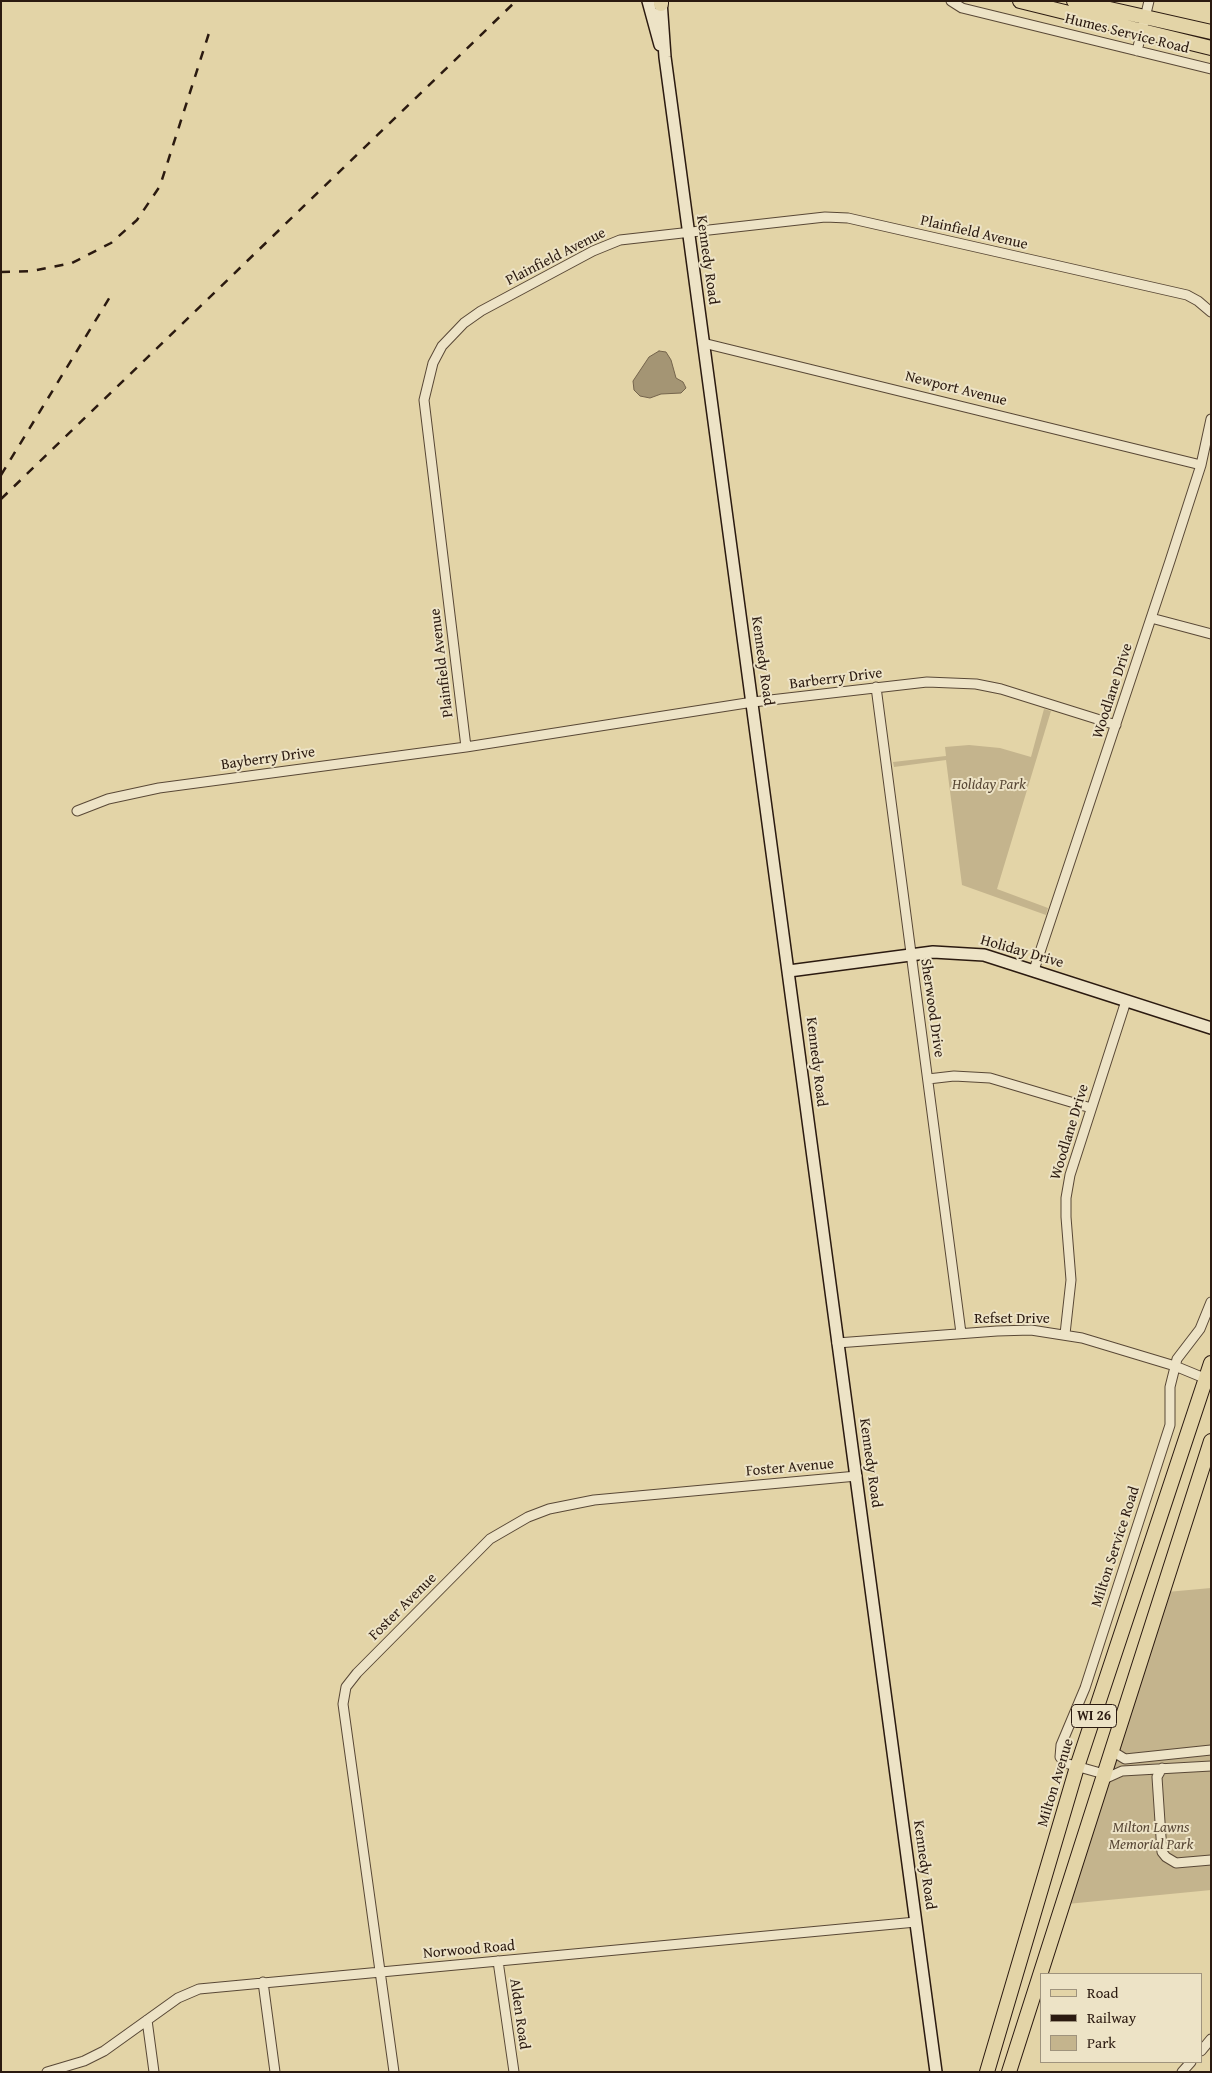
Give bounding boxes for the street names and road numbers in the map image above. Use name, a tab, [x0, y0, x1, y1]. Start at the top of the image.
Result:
street label: Humes Service Road	[1063, 10, 1191, 58]
street label: Plainfield Avenue	[919, 212, 1029, 254]
street label: Kennedy Road	[692, 214, 722, 306]
street label: Plainfield Avenue	[503, 224, 609, 290]
street label: Newport Avenue	[903, 368, 1009, 410]
street label: Plainfield Avenue	[426, 607, 458, 719]
street label: Kennedy Road	[747, 615, 777, 707]
street label: Woodlane Drive	[1089, 641, 1137, 741]
street label: Barberry Drive	[789, 664, 883, 694]
street label: Bayberry Drive	[220, 744, 316, 774]
street label: Holiday Drive	[978, 932, 1066, 972]
street label: Sherwood Drive	[916, 957, 948, 1059]
street label: Kennedy Road	[802, 1016, 830, 1108]
street label: Woodlane Drive	[1047, 1082, 1093, 1182]
street label: Refset Drive	[974, 1310, 1050, 1328]
street label: Kennedy Road	[855, 1417, 885, 1509]
street label: Foster Avenue	[745, 1455, 835, 1481]
street label: Milton Service Road	[1088, 1484, 1144, 1610]
street label: Foster Avenue	[365, 1569, 441, 1645]
road number: WI 26	[1072, 1704, 1116, 1728]
street label: Milton Avenue	[1034, 1737, 1078, 1829]
street label: Kennedy Road	[909, 1819, 939, 1911]
street label: Norwood Road	[422, 1937, 516, 1963]
street label: Alden Road	[505, 1977, 533, 2051]

